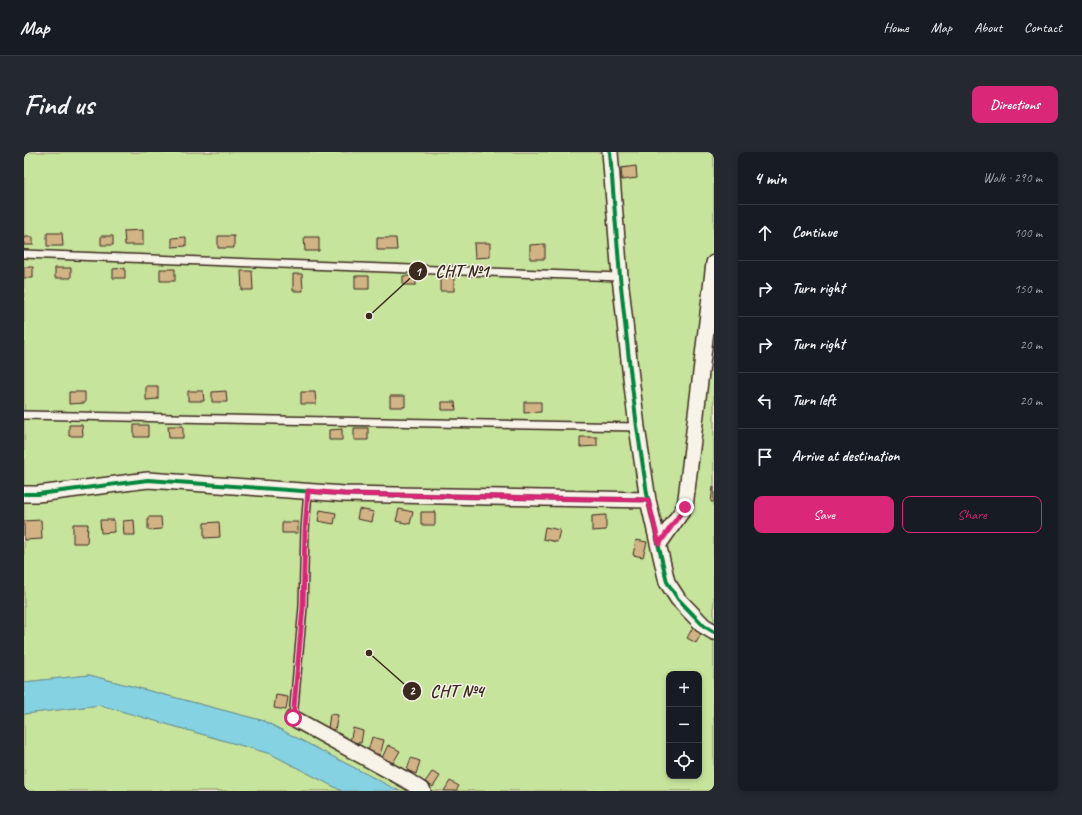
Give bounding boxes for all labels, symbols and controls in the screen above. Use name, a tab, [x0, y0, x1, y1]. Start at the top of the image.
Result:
text: Map	[20, 16, 50, 40]
text: Home	[883, 19, 909, 36]
text: Map	[931, 19, 952, 36]
text: About	[974, 19, 1002, 36]
text: Contact	[1024, 19, 1062, 36]
button: Directions	[972, 86, 1058, 123]
text: Find us	[24, 87, 94, 122]
text: 4 min	[754, 168, 787, 189]
text: Walk · 290 m	[983, 170, 1042, 186]
icon: ahead	[754, 222, 776, 244]
text: Continue	[792, 223, 837, 242]
text: 100 m	[1014, 225, 1042, 241]
callout: СНТ №1	[408, 257, 497, 286]
text: СНТ №1	[435, 261, 491, 282]
text: 1	[415, 264, 422, 280]
icon: right	[754, 278, 776, 300]
text: Turn right	[792, 279, 845, 298]
text: 150 m	[1014, 281, 1042, 297]
icon: right	[754, 334, 776, 356]
text: Turn right	[792, 335, 845, 354]
text: 20 m	[1020, 337, 1042, 353]
icon: left	[754, 390, 776, 412]
text: Turn left	[792, 391, 835, 410]
text: 20 m	[1020, 393, 1042, 409]
icon: arrive	[754, 446, 776, 468]
text: Arrive at destination	[792, 447, 899, 466]
button: Save	[754, 496, 894, 533]
button: Share	[902, 496, 1042, 533]
route end	[676, 498, 694, 516]
map controls	[666, 671, 702, 779]
button: +	[666, 671, 702, 707]
callout: СНТ №4	[402, 677, 491, 706]
text: СНТ №4	[430, 681, 486, 702]
text: 2	[409, 683, 416, 699]
button: −	[666, 707, 702, 743]
route start	[284, 709, 302, 727]
button: locate	[666, 743, 702, 779]

